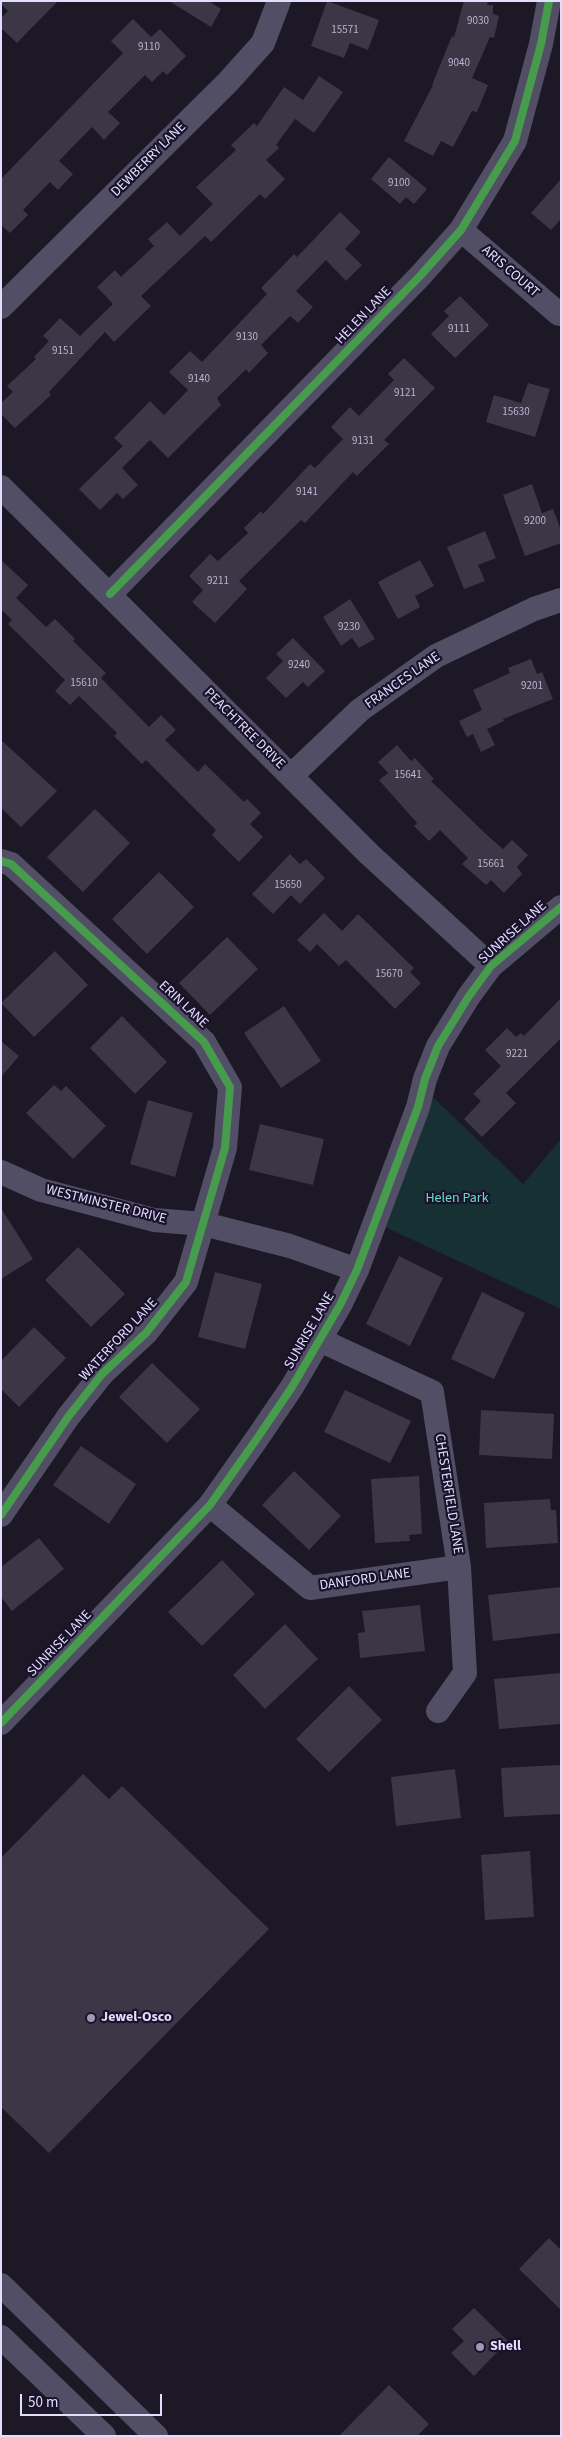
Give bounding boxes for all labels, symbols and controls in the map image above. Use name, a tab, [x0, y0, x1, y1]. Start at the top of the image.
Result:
house number: 9030	[467, 15, 489, 29]
house number: 15571	[331, 24, 359, 38]
house number: 9110	[138, 41, 160, 55]
house number: 9040	[448, 57, 470, 71]
street label: DEWBERRY LANE	[108, 119, 190, 201]
house number: 9100	[388, 177, 410, 191]
street label: ARIS COURT	[478, 242, 542, 302]
street label: HELEN LANE	[332, 284, 396, 348]
house number: 9111	[448, 323, 470, 337]
house number: 9130	[236, 331, 258, 345]
house number: 9151	[52, 345, 74, 359]
house number: 9140	[188, 373, 210, 387]
house number: 9121	[394, 387, 416, 401]
house number: 15630	[502, 406, 530, 420]
house number: 9131	[352, 435, 374, 449]
house number: 9141	[296, 486, 318, 500]
house number: 9200	[524, 515, 546, 529]
house number: 9211	[207, 575, 229, 589]
house number: 9230	[338, 621, 360, 635]
street label: FRANCES LANE	[362, 649, 444, 713]
house number: 9240	[288, 659, 310, 673]
house number: 15610	[70, 677, 98, 691]
house number: 9201	[521, 680, 543, 694]
street label: PEACHTREE DRIVE	[200, 685, 288, 773]
house number: 15641	[394, 769, 422, 783]
house number: 15661	[477, 858, 505, 872]
house number: 15650	[274, 879, 302, 893]
street label: SUNRISE LANE	[476, 898, 550, 968]
house number: 15670	[375, 968, 403, 982]
street label: ERIN LANE	[155, 978, 211, 1032]
house number: 9221	[506, 1048, 528, 1062]
street label: WESTMINSTER DRIVE	[44, 1182, 168, 1228]
park label: Helen Park	[425, 1191, 489, 1207]
street label: SUNRISE LANE	[281, 1290, 339, 1372]
street label: WATERFORD LANE	[76, 1295, 162, 1385]
street label: CHESTERFIELD LANE	[430, 1433, 466, 1555]
street label: DANFORD LANE	[319, 1565, 411, 1595]
street label: SUNRISE LANE	[24, 1607, 96, 1681]
place label: Jewel-Osco	[101, 2010, 172, 2026]
marker: Jewel-Osco	[85, 2012, 97, 2024]
place label: Shell	[490, 2339, 521, 2355]
marker: Shell	[474, 2341, 486, 2353]
scale bar	[22, 2384, 165, 2416]
text: 50 m	[28, 2392, 58, 2413]

